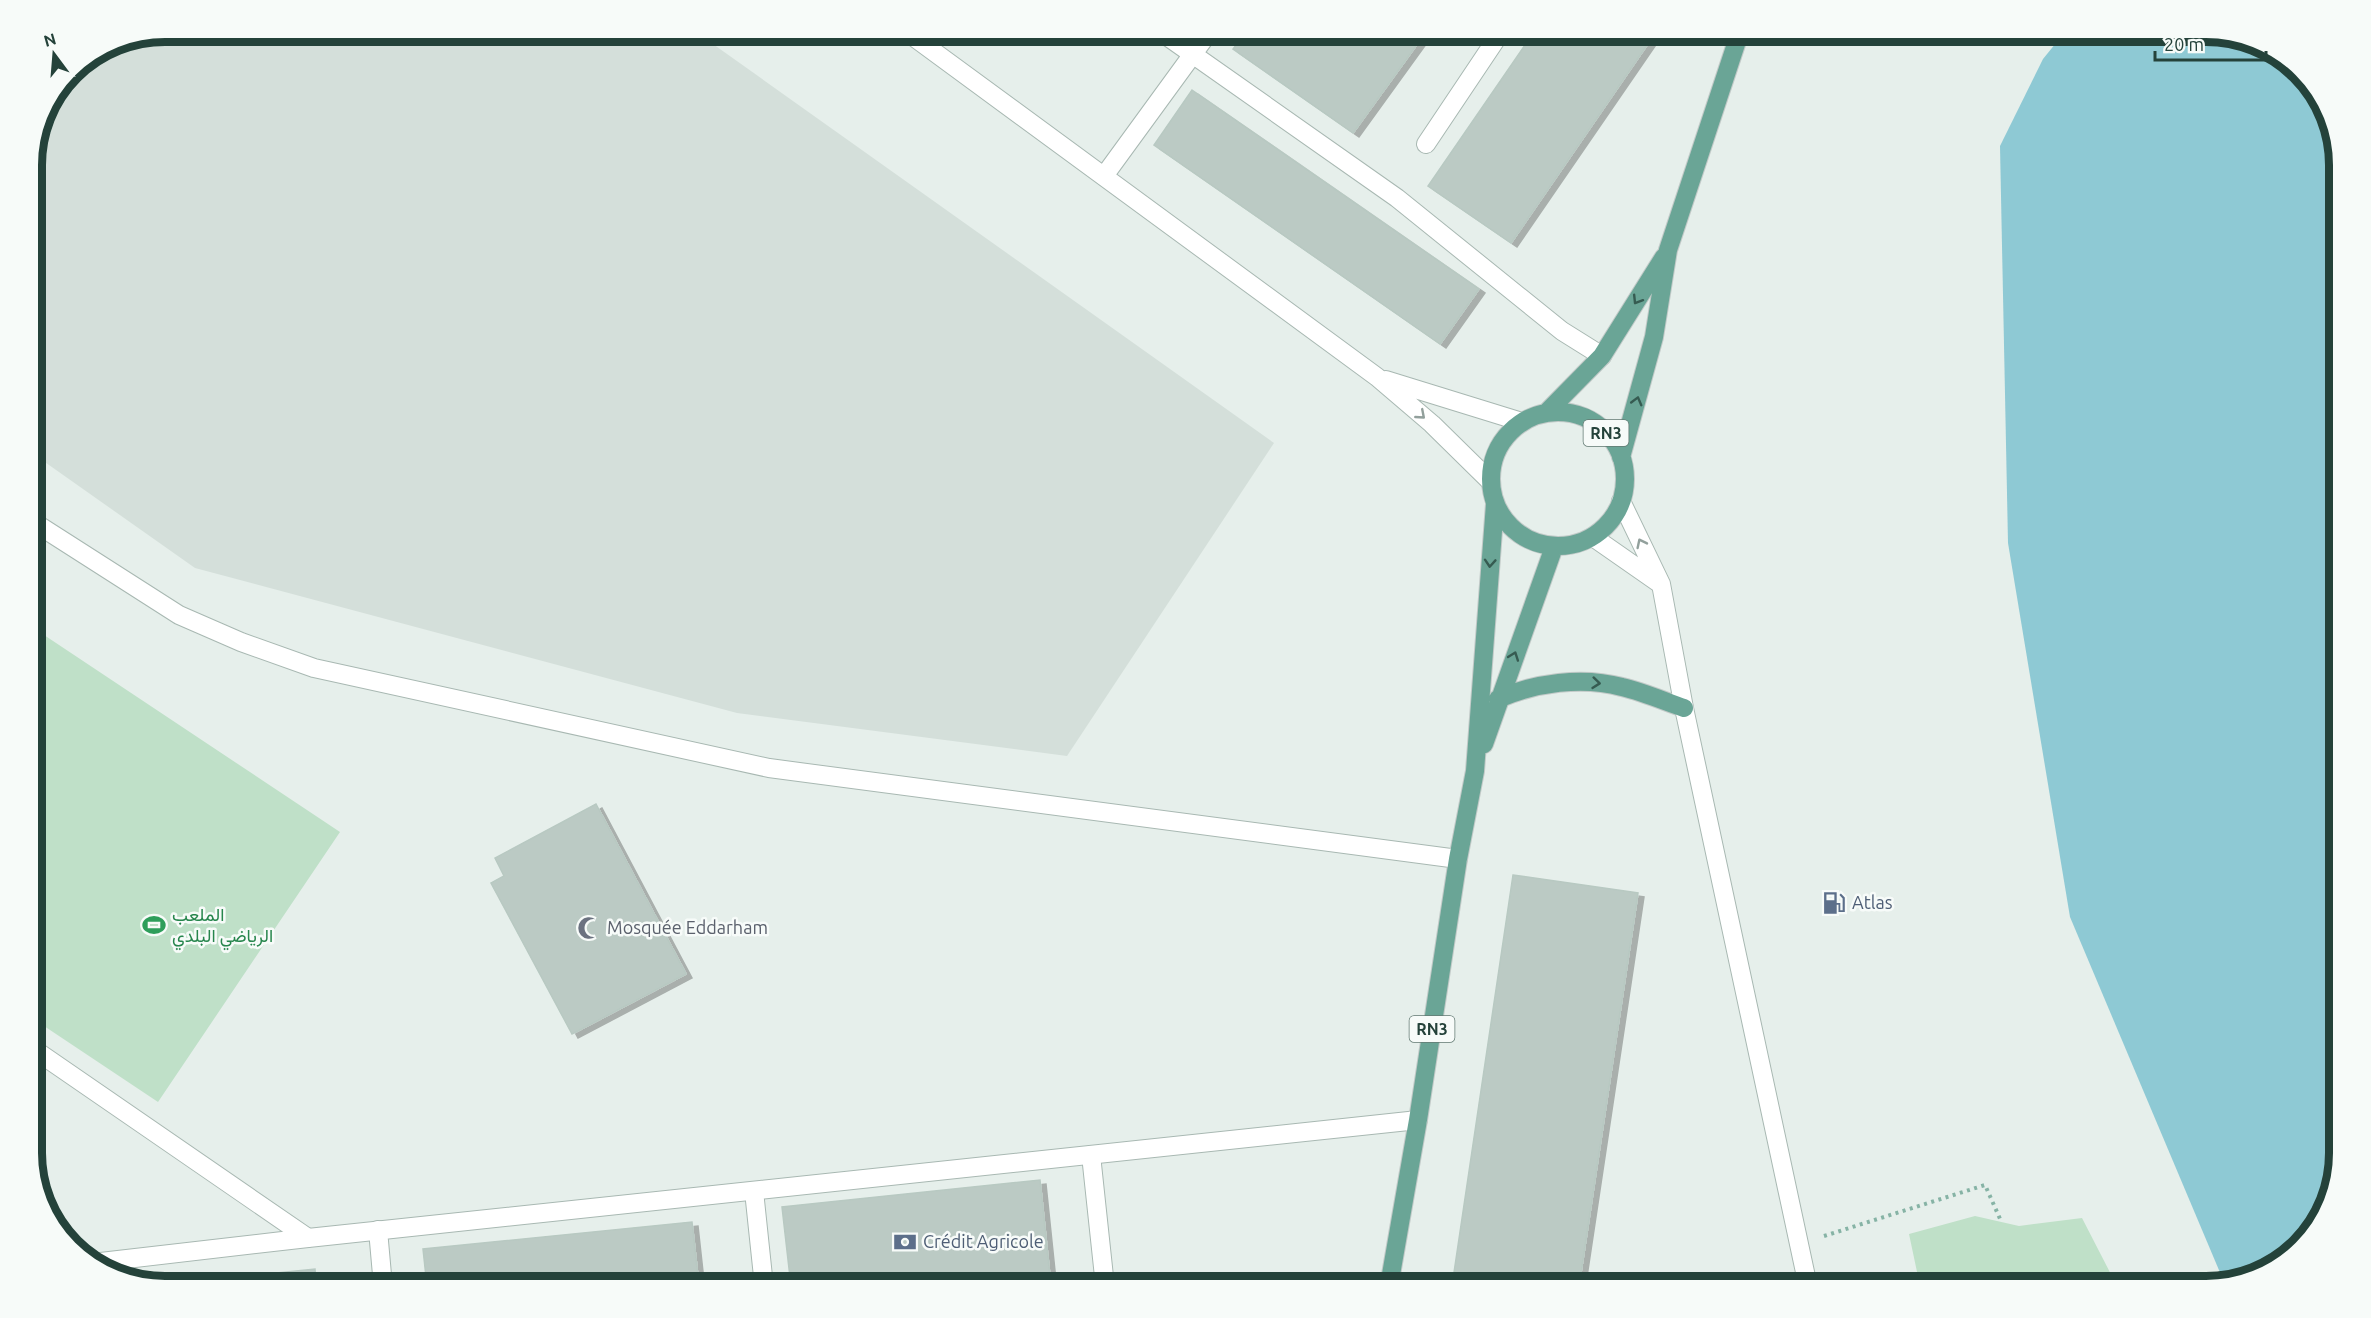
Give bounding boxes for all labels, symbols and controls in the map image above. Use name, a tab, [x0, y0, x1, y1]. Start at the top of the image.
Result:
north arrow	[24, 24, 84, 84]
scale bar	[2155, 24, 2266, 62]
text: N	[42, 29, 58, 50]
text: 20 m	[2164, 34, 2204, 54]
one-way arrow	[1633, 294, 1645, 304]
one-way arrow	[1630, 396, 1642, 407]
one-way arrow	[1414, 408, 1425, 419]
road number: RN3	[1584, 420, 1628, 446]
one-way arrow	[1636, 538, 1648, 549]
one-way arrow	[1484, 558, 1497, 567]
one-way arrow	[1506, 651, 1519, 662]
one-way arrow	[1591, 676, 1601, 689]
fuel station icon: Atlas	[1821, 890, 1847, 916]
place label: Atlas	[1852, 892, 1893, 912]
place label: الملعب الرياضي البلدي	[172, 904, 273, 951]
sports icon: الملعب الرياضي البلدي	[141, 912, 167, 938]
mosque icon: Mosquée Eddarham	[576, 915, 602, 941]
place label: Mosquée Eddarham	[607, 917, 768, 937]
road number: RN3	[1410, 1016, 1454, 1042]
bank icon: Crédit Agricole	[892, 1229, 918, 1255]
place label: Crédit Agricole	[923, 1231, 1044, 1251]

